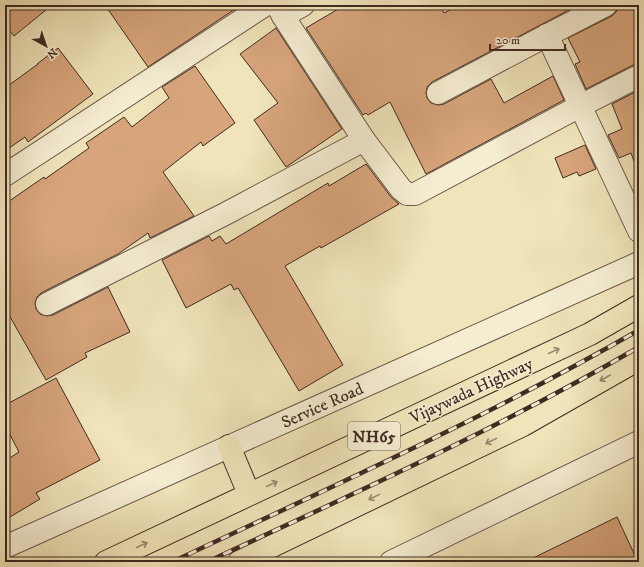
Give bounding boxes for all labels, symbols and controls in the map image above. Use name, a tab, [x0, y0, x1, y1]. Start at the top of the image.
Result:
north arrow	[26, 26, 66, 66]
scale bar	[490, 26, 565, 52]
text: 20 m	[496, 33, 520, 48]
text: N	[44, 45, 60, 61]
one-way arrow	[548, 347, 560, 354]
street label: Vijaywada Highway	[405, 352, 537, 430]
one-way arrow	[599, 375, 611, 383]
street label: Service Road	[278, 378, 367, 434]
road number: NH65	[348, 422, 400, 450]
one-way arrow	[485, 438, 497, 445]
one-way arrow	[266, 480, 278, 487]
one-way arrow	[368, 494, 380, 501]
one-way arrow	[135, 541, 147, 548]

